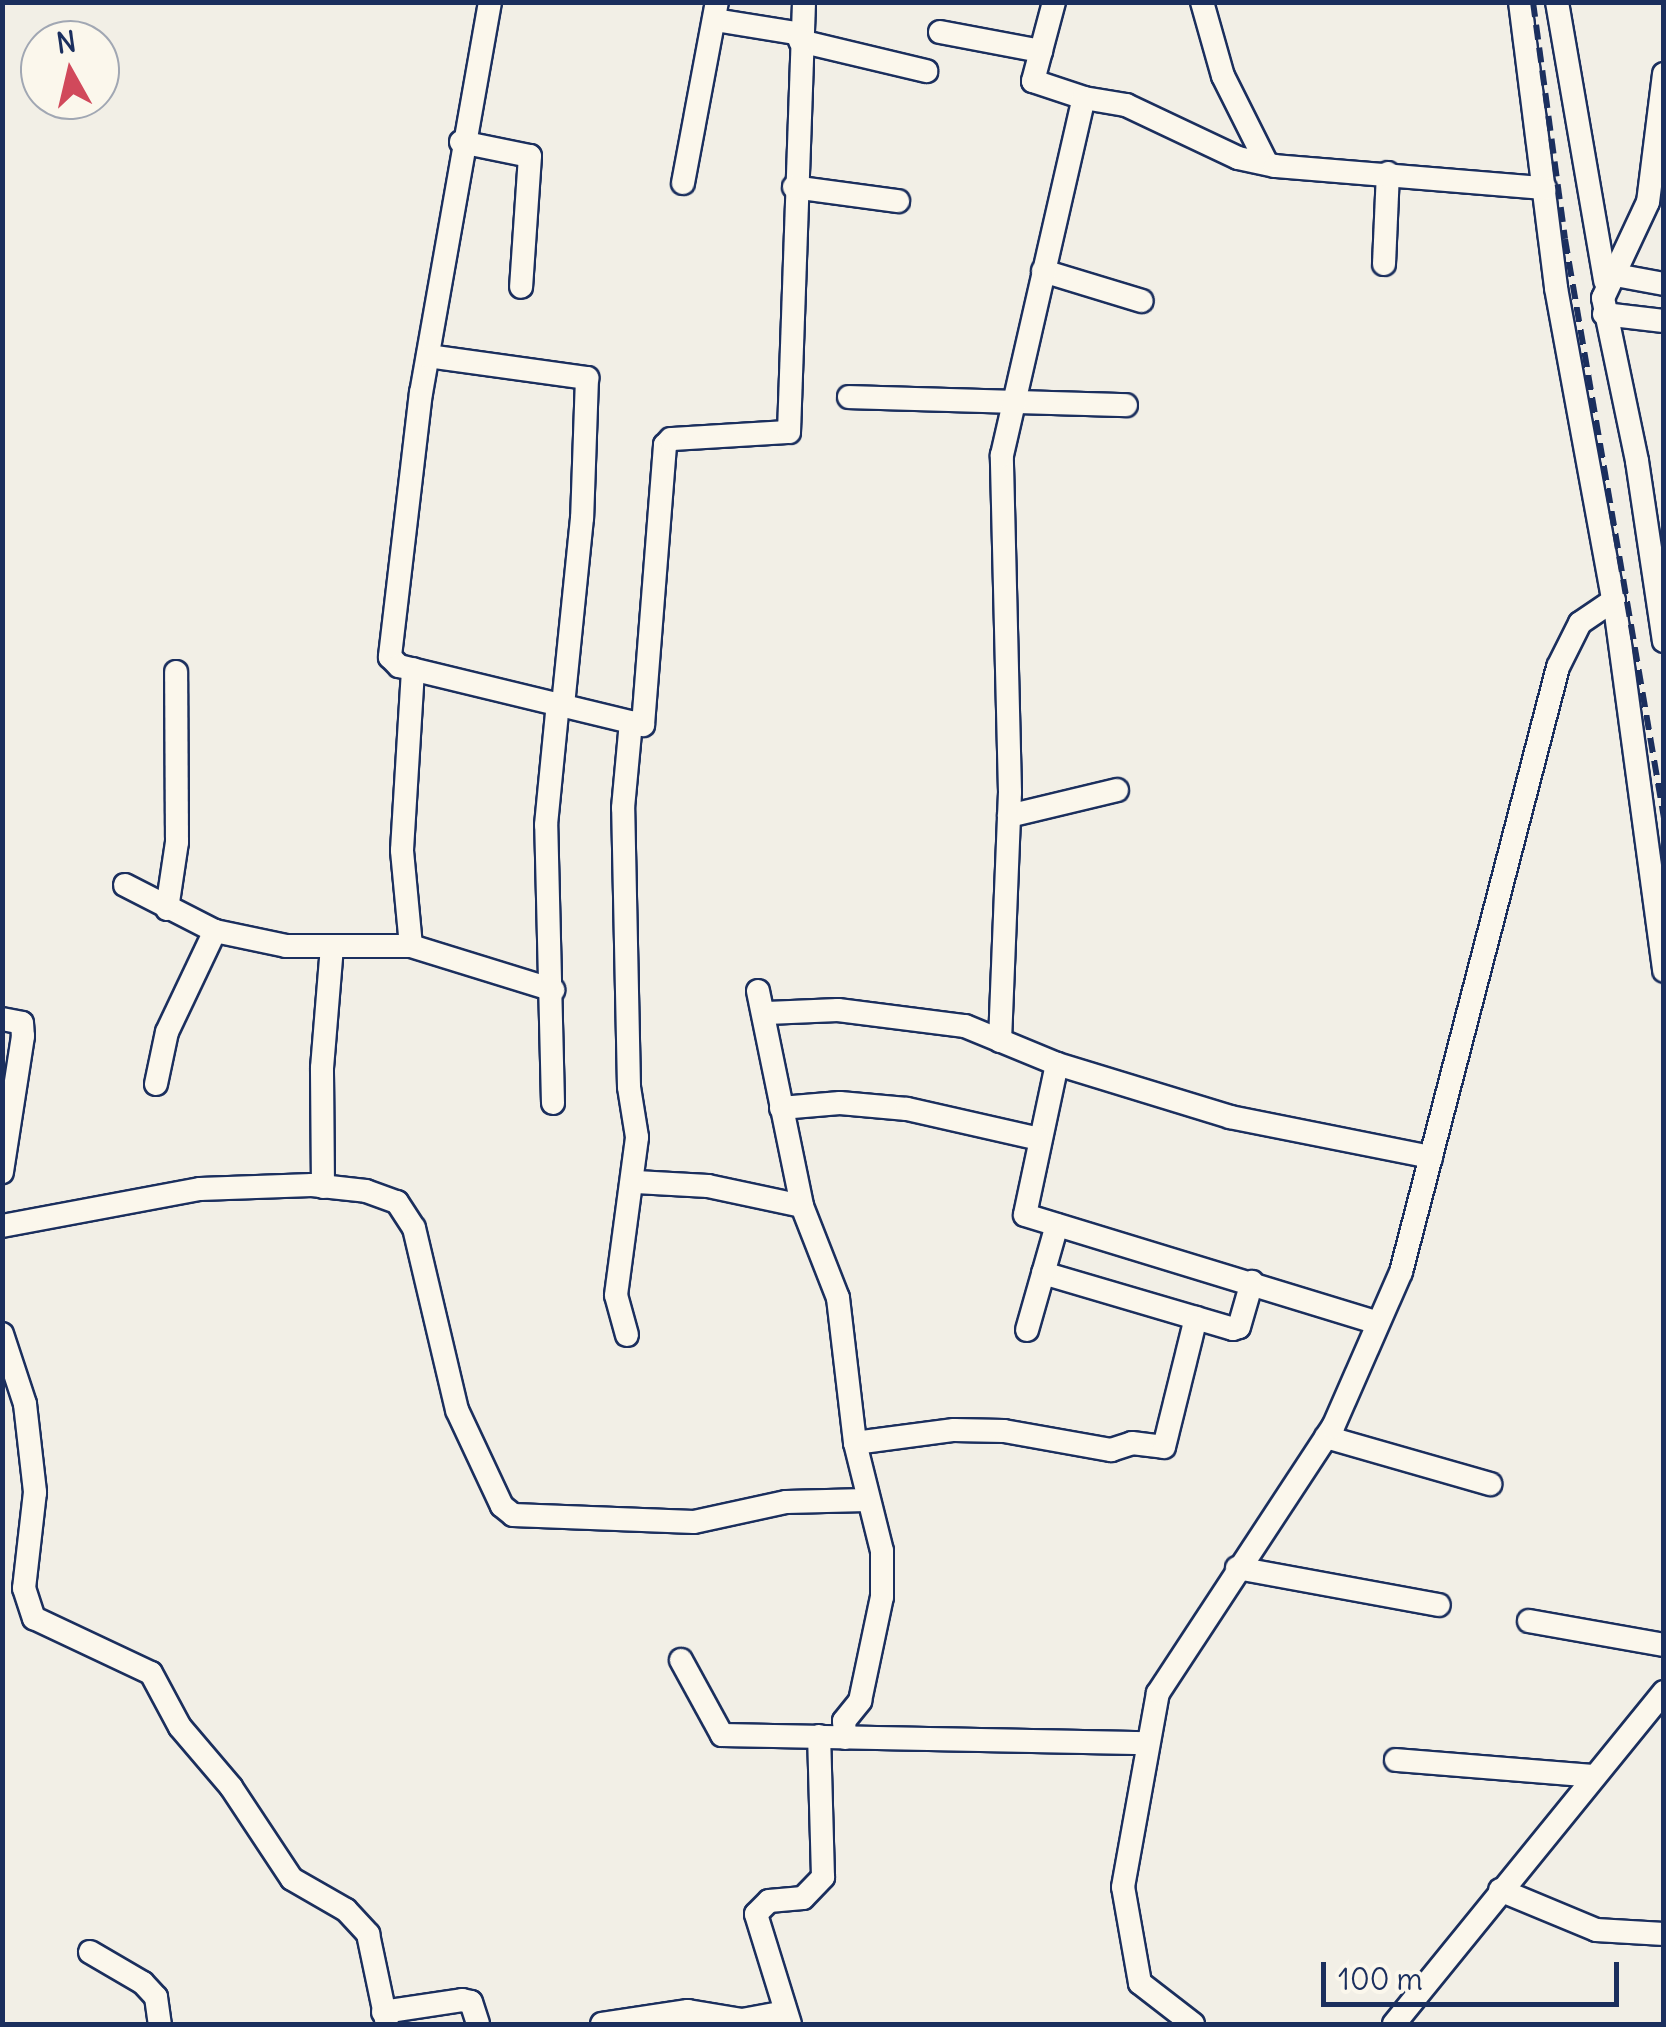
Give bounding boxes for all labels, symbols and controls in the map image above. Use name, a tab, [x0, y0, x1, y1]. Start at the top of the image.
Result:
north arrow	[20, 20, 120, 120]
text: N	[54, 23, 78, 61]
scale bar	[1326, 1942, 1624, 2004]
text: 100 m	[1338, 1960, 1423, 1998]

